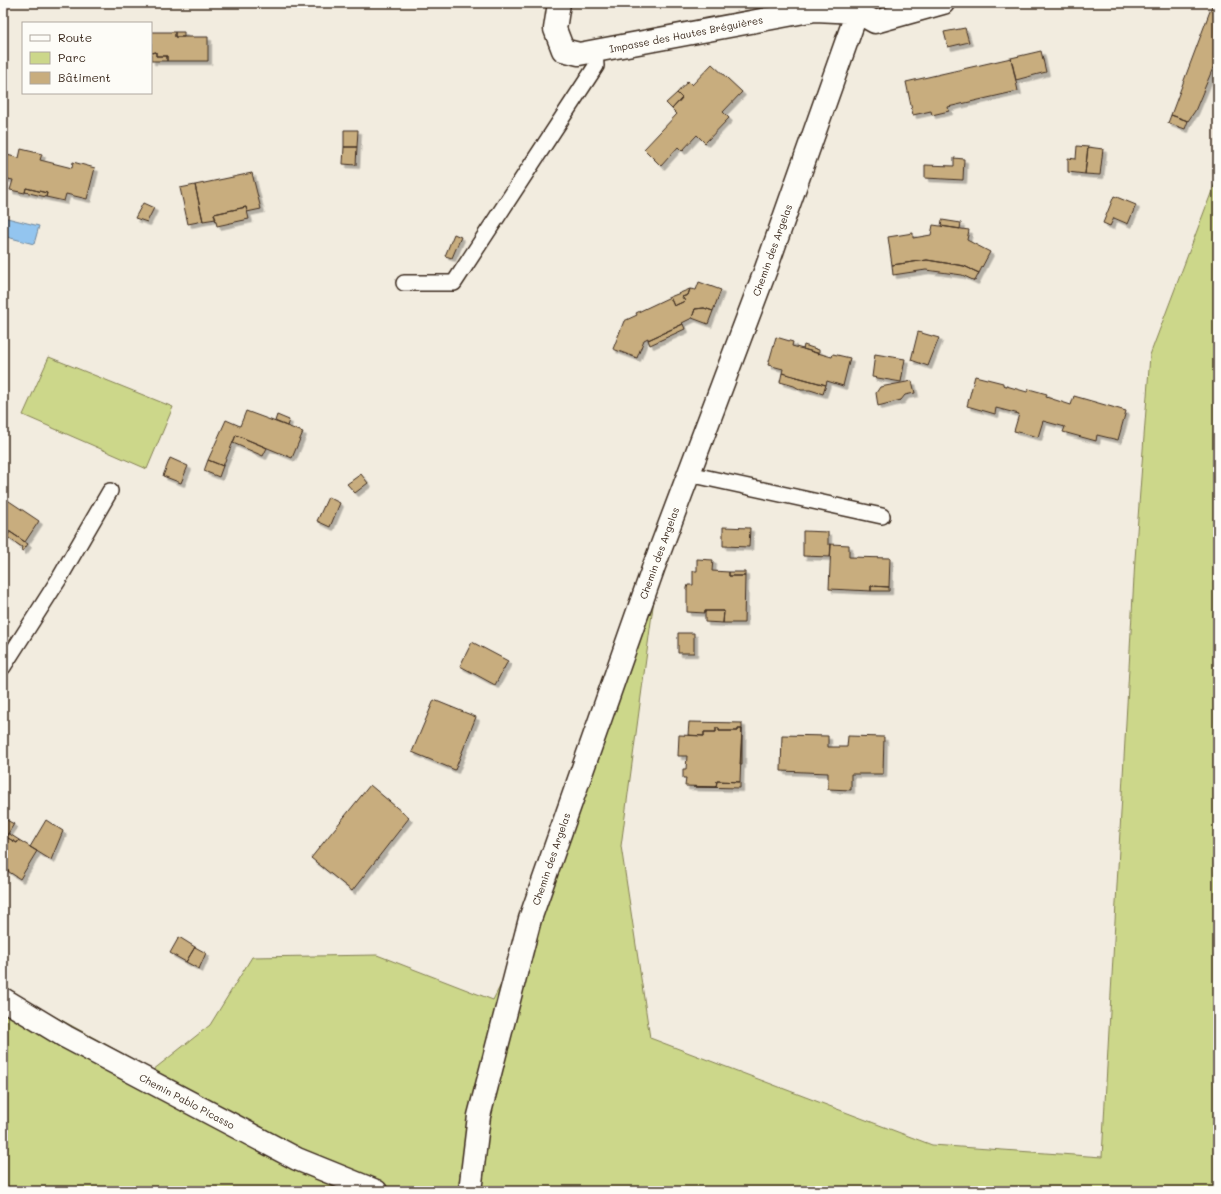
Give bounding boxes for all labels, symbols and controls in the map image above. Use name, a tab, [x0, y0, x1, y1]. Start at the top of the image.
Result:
street label: Impasse des Hautes Bréguières	[608, 12, 764, 56]
legend	[22, 22, 152, 94]
text: Route	[58, 29, 92, 45]
text: Parc	[58, 49, 86, 65]
text: Bâtiment	[58, 69, 111, 85]
street label: Chemin des Argelas	[749, 202, 795, 298]
street label: Chemin des Argelas	[636, 505, 682, 601]
street label: Chemin des Argelas	[529, 811, 573, 907]
street label: Chemin Pablo Picasso	[137, 1070, 237, 1132]

